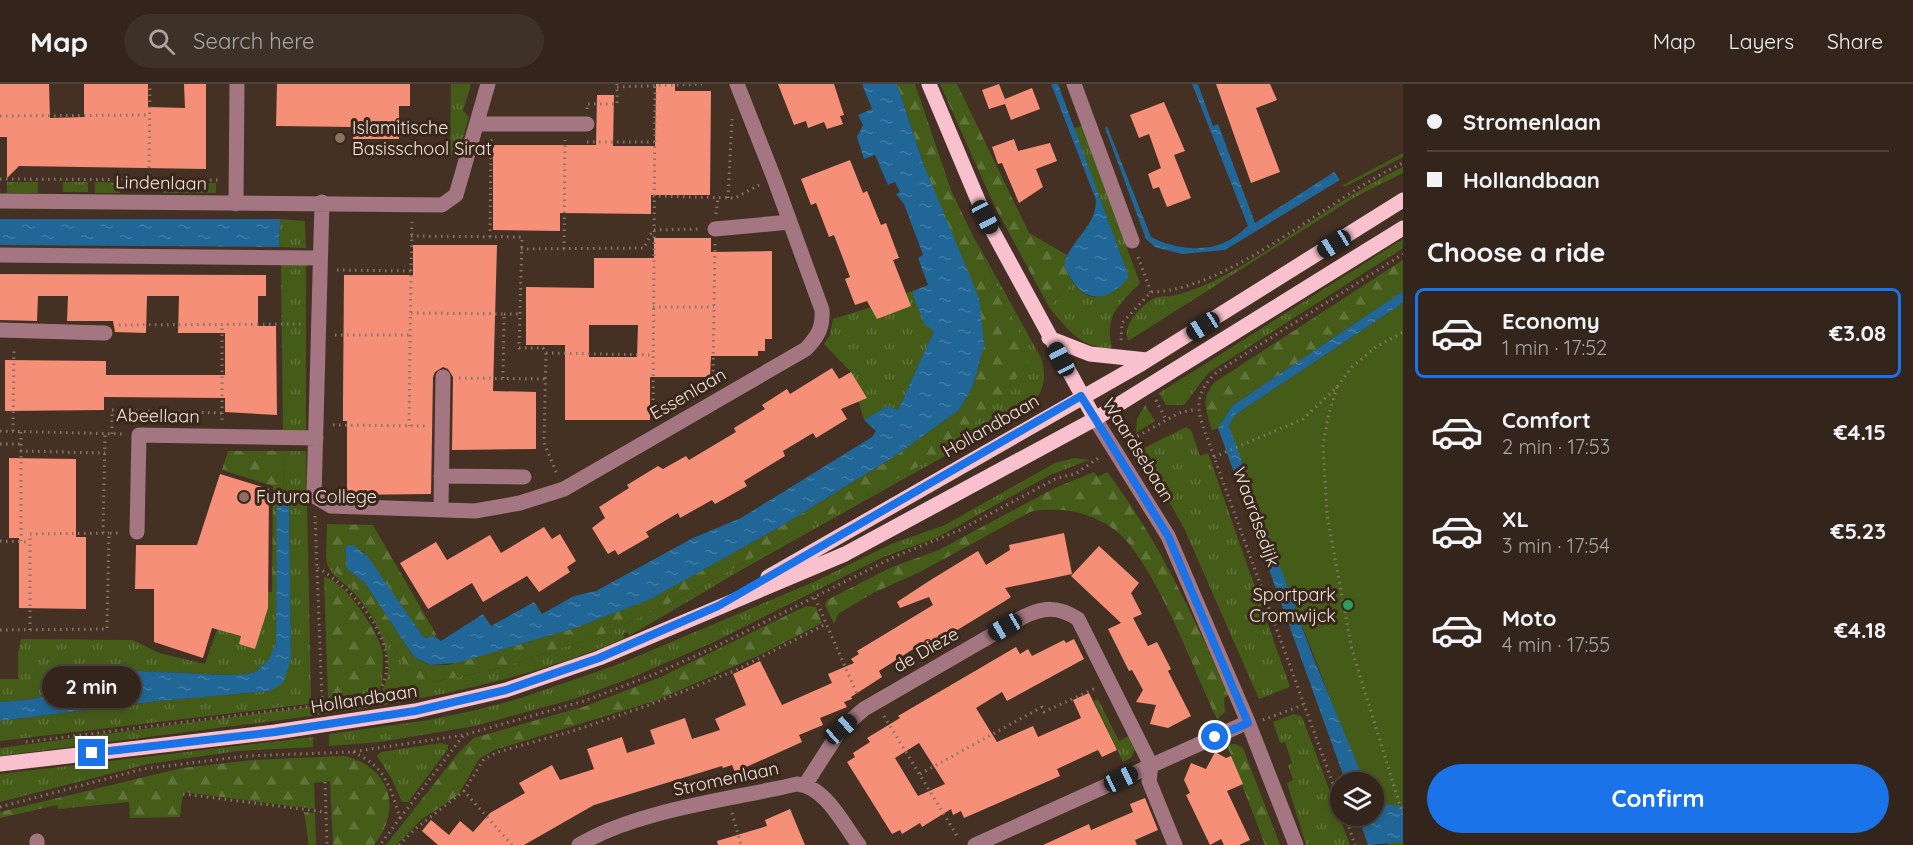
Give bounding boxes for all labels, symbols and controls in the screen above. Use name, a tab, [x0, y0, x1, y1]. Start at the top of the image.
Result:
search box	[124, 14, 544, 68]
text: Map	[30, 24, 88, 59]
icon: search	[145, 25, 178, 58]
text: Search here	[193, 27, 315, 55]
text: Map	[1653, 28, 1696, 54]
text: Layers	[1729, 28, 1794, 54]
text: Share	[1827, 28, 1883, 54]
text: Stromenlaan	[1463, 108, 1601, 136]
place label: Islamitische Basisschool Sirat	[352, 116, 492, 160]
marker: Islamitische Basisschool Sirat	[333, 131, 347, 145]
text: Hollandbaan	[1463, 166, 1600, 194]
street label: Lindenlaan	[115, 170, 207, 195]
car	[969, 197, 1001, 237]
car	[1314, 227, 1354, 261]
text: Choose a ride	[1427, 235, 1605, 269]
icon: car	[1430, 306, 1484, 360]
text: Economy	[1502, 307, 1600, 335]
car	[1183, 309, 1223, 343]
text: €3.08	[1829, 319, 1886, 347]
text: 1 min · 17:52	[1502, 335, 1607, 360]
car	[1045, 339, 1077, 379]
street label: Essenlaan	[646, 363, 730, 425]
street label: Hollandbaan	[938, 389, 1043, 462]
street label: Waardsebaan	[1097, 393, 1180, 506]
street label: Abeellaan	[116, 403, 200, 428]
icon: car	[1430, 405, 1484, 459]
text: Comfort	[1502, 406, 1591, 434]
text: €4.15	[1834, 418, 1886, 446]
text: 2 min · 17:53	[1502, 434, 1610, 459]
street label: Waardsedijk	[1228, 464, 1285, 570]
place label: Futura College	[256, 485, 377, 508]
marker: Futura College	[237, 490, 251, 504]
icon: car	[1430, 504, 1484, 558]
text: XL	[1502, 505, 1529, 533]
text: €5.23	[1831, 517, 1886, 545]
text: 3 min · 17:54	[1502, 533, 1610, 558]
place label: Sportpark Cromwijck	[1249, 583, 1336, 627]
marker: Sportpark Cromwijck	[1341, 598, 1355, 612]
icon: car	[1430, 603, 1484, 657]
text: Moto	[1502, 604, 1556, 632]
car	[985, 610, 1025, 644]
text: €4.18	[1834, 616, 1886, 644]
street label: de Dieze	[889, 622, 962, 677]
text: 4 min · 17:55	[1502, 632, 1610, 657]
callout: 2 min	[42, 666, 142, 708]
text: 2 min	[65, 674, 118, 699]
street label: Hollandbaan	[309, 679, 419, 718]
car	[822, 710, 860, 748]
route start	[1201, 723, 1228, 750]
route end	[78, 739, 105, 766]
street label: Stromenlaan	[671, 756, 781, 801]
car	[1101, 763, 1141, 795]
button: Confirm	[1427, 764, 1889, 833]
map controls	[1330, 772, 1384, 826]
button: layers	[1330, 772, 1384, 826]

